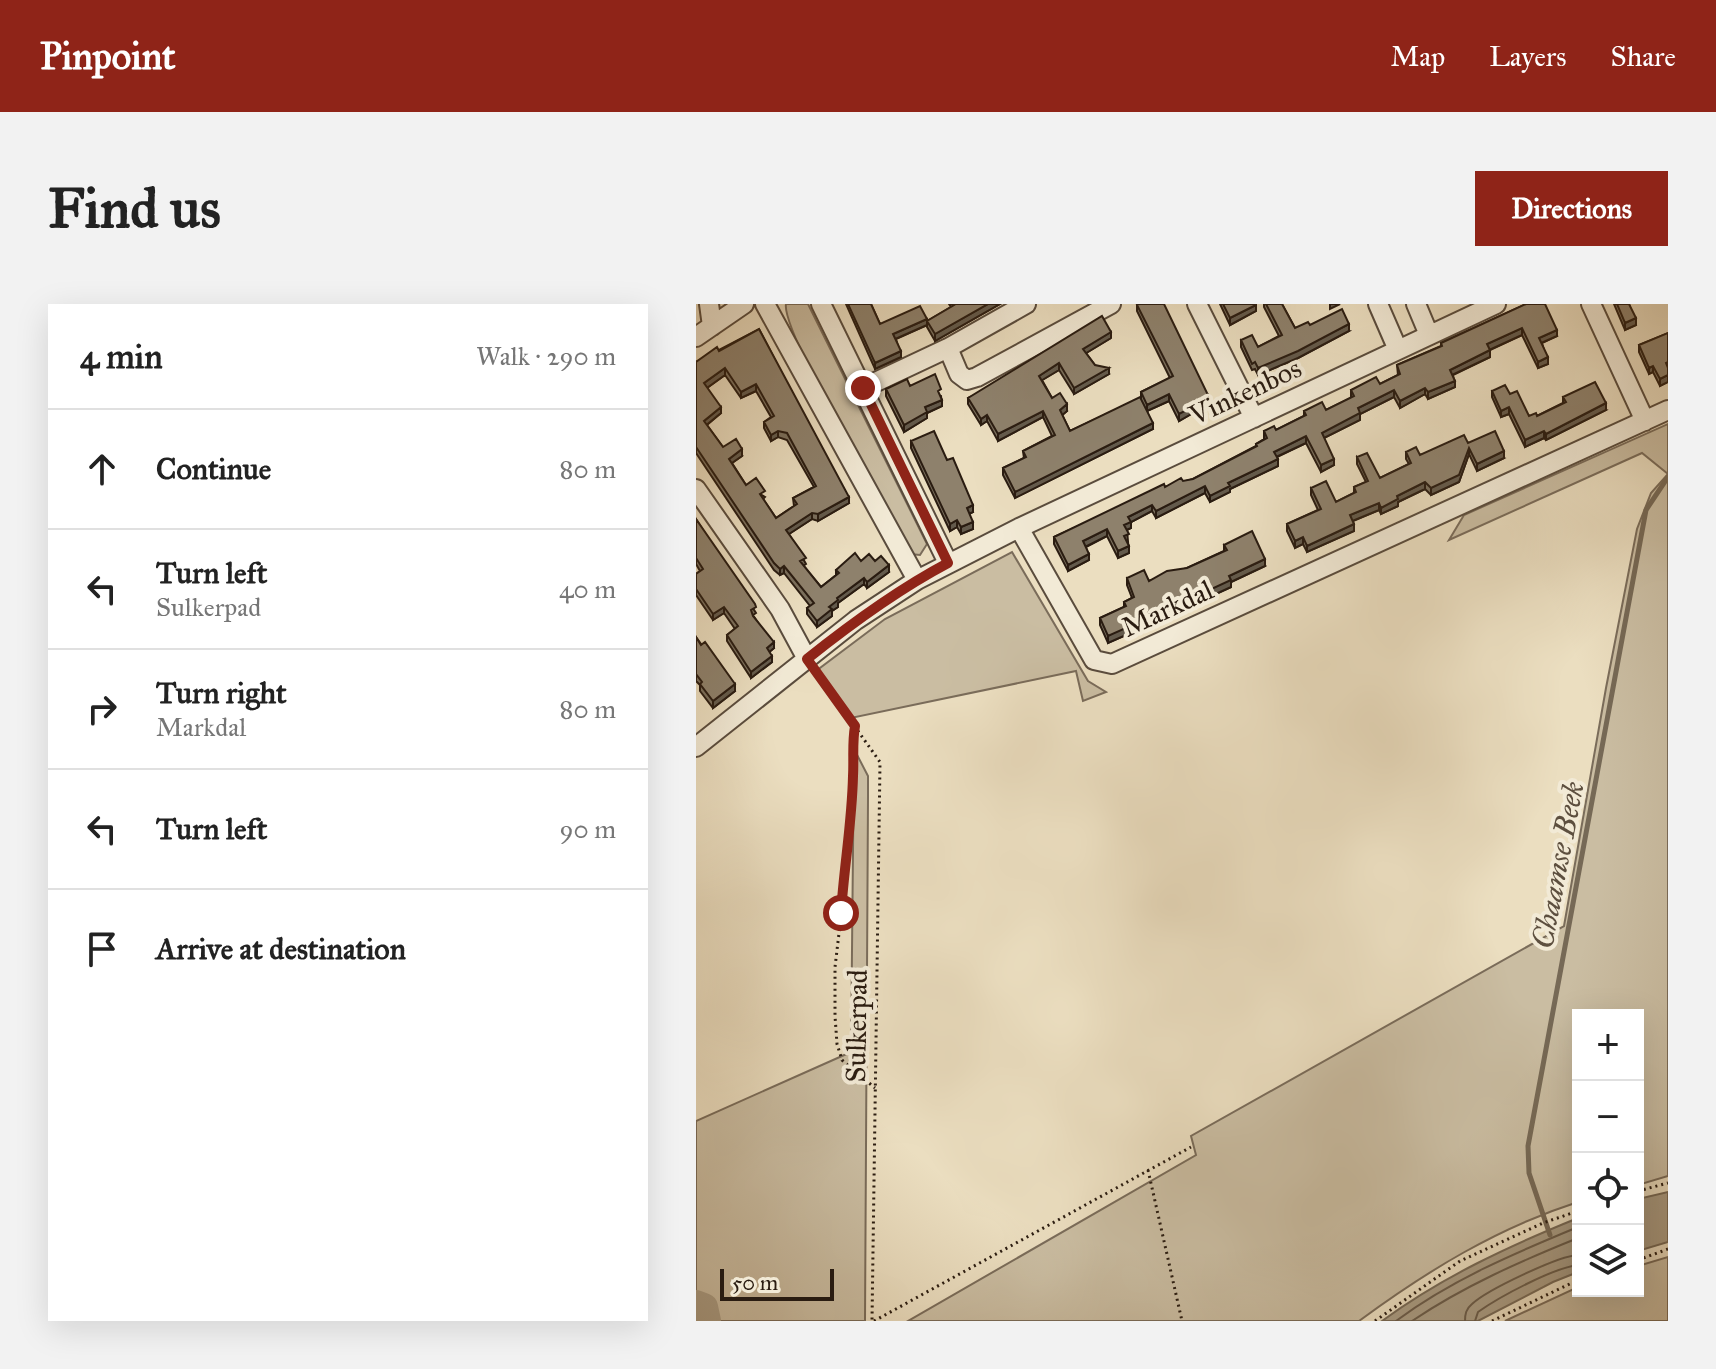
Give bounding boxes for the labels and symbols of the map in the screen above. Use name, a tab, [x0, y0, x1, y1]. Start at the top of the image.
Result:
street label: Vinkenbos	[1183, 350, 1307, 433]
route end	[845, 370, 881, 406]
street label: Markdal	[1116, 572, 1219, 645]
water label: Chaamse Beek	[1524, 778, 1592, 952]
route start	[823, 895, 859, 931]
street label: Sulkerpad	[838, 969, 875, 1083]
scale bar	[720, 1265, 834, 1301]

